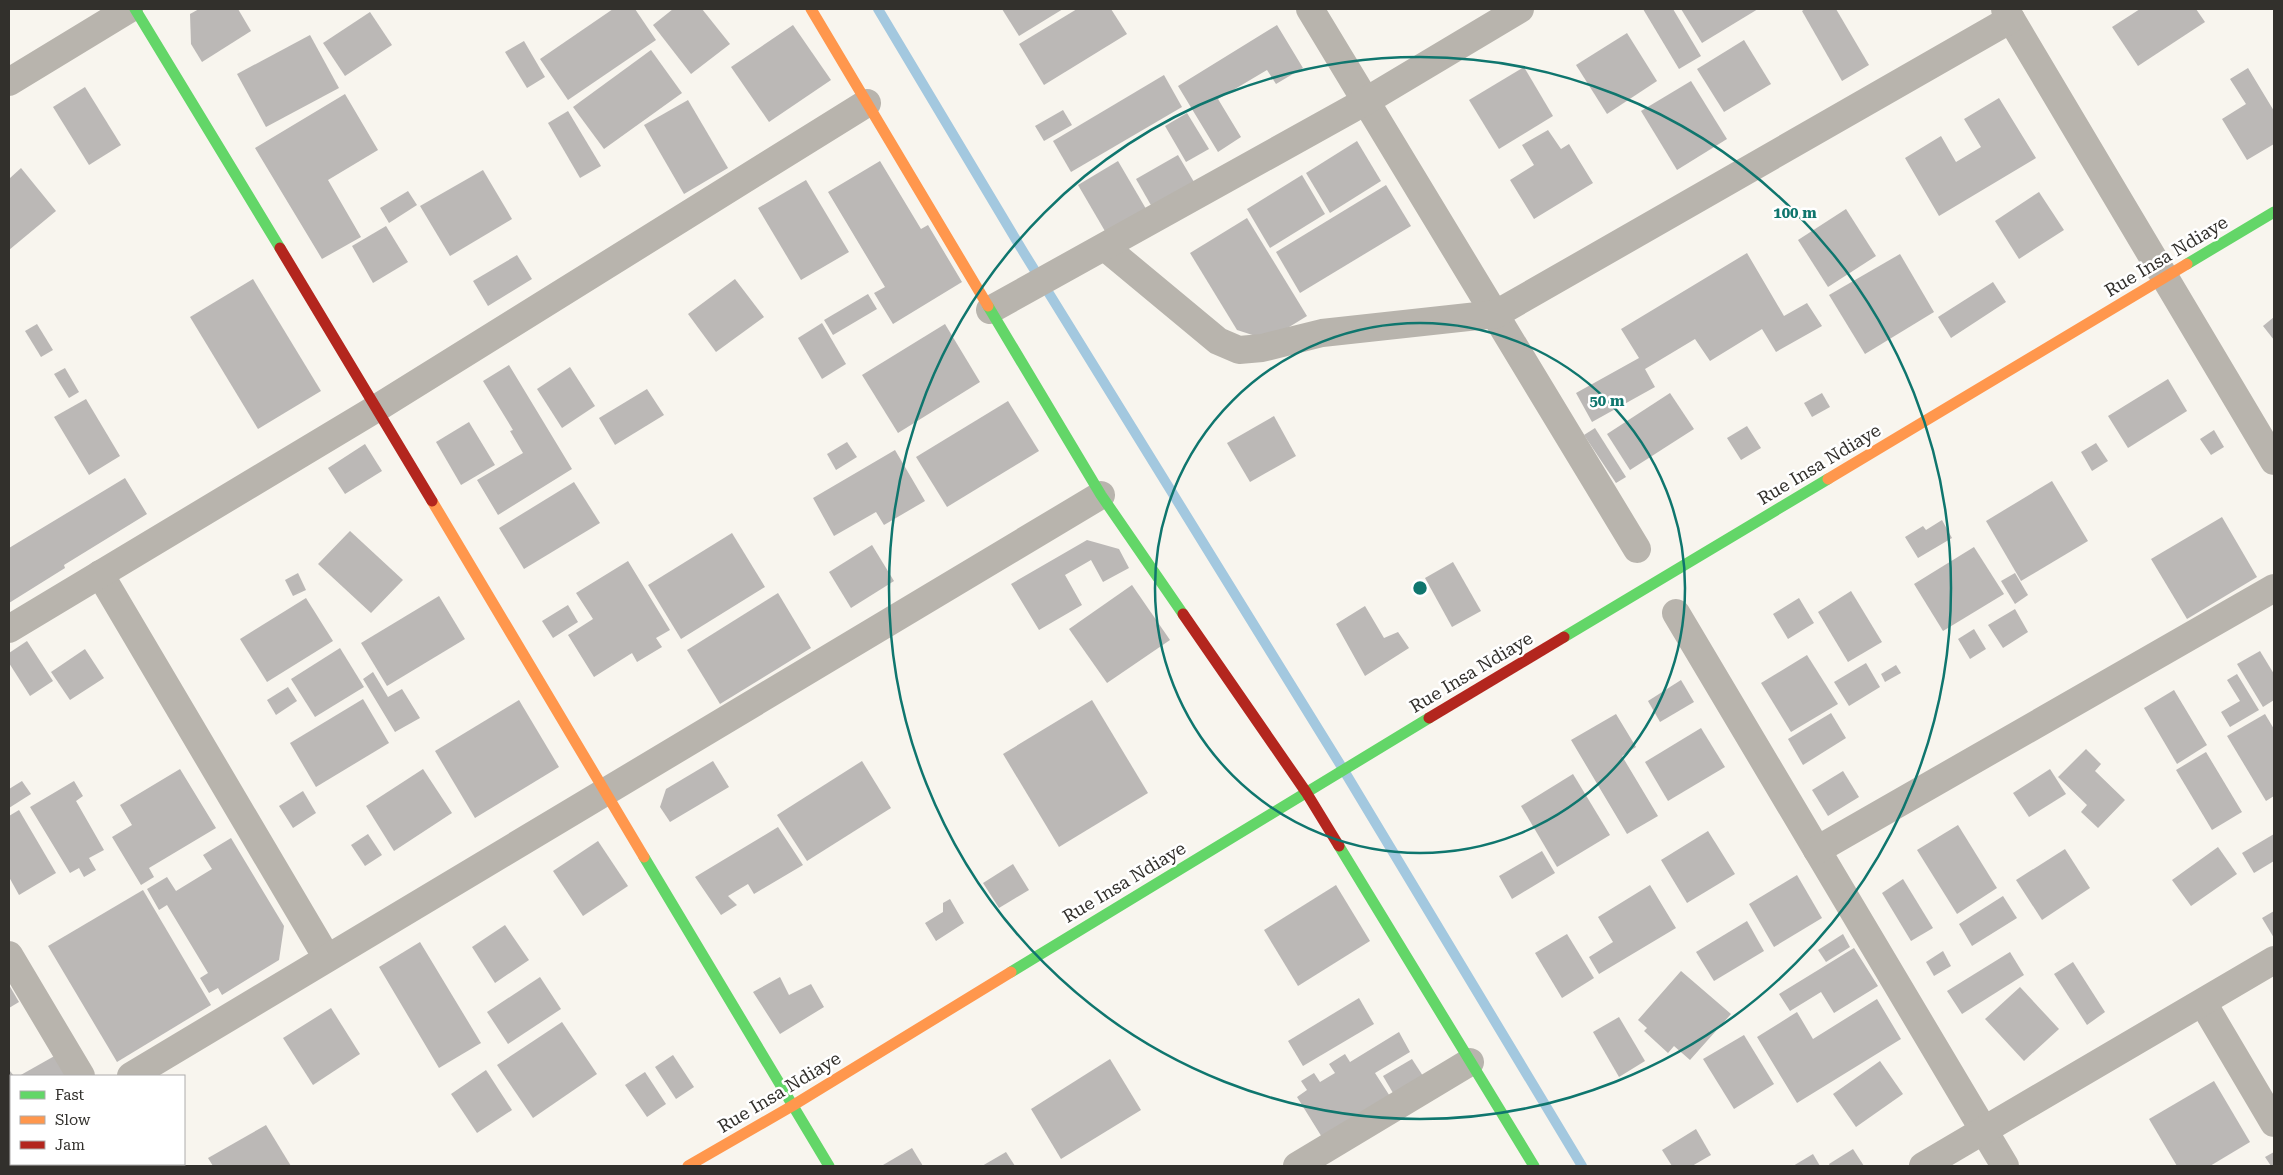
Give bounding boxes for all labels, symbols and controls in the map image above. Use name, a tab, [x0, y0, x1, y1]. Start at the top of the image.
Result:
text: 100 m	[1773, 204, 1817, 222]
street label: Rue Insa Ndiaye	[2101, 211, 2231, 301]
text: 50 m	[1589, 392, 1625, 410]
street label: Rue Insa Ndiaye	[1754, 419, 1884, 509]
centre of rings	[1411, 579, 1429, 597]
street label: Rue Insa Ndiaye	[1406, 627, 1536, 717]
street label: Rue Insa Ndiaye	[1059, 837, 1189, 927]
street label: Rue Insa Ndiaye	[714, 1047, 844, 1137]
legend	[10, 1075, 185, 1165]
text: Fast	[55, 1086, 85, 1104]
text: Slow	[55, 1111, 91, 1129]
text: Jam	[55, 1136, 85, 1154]

